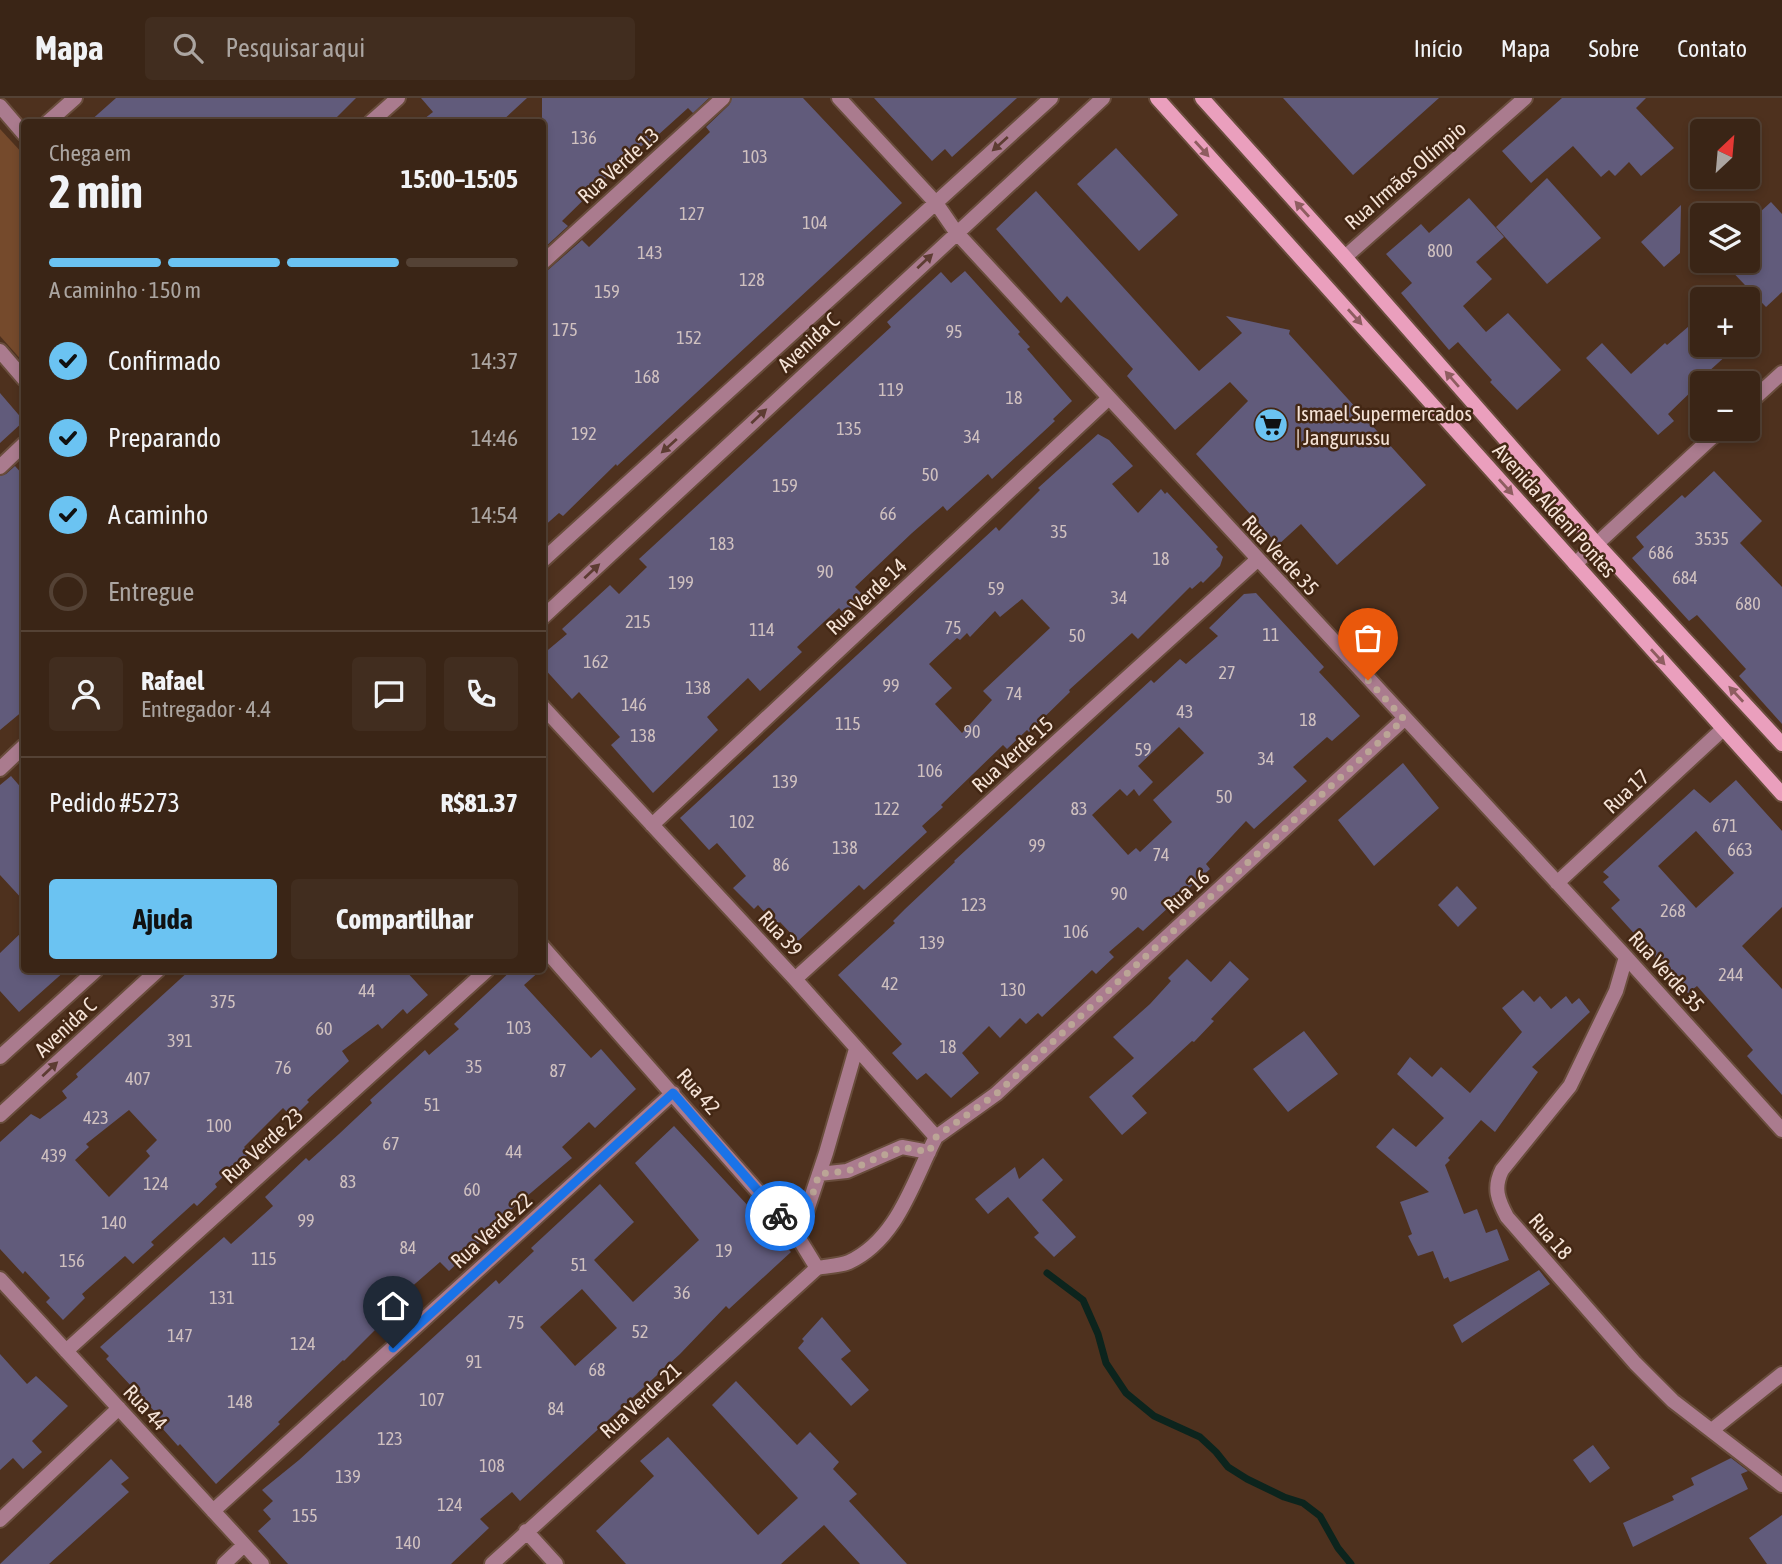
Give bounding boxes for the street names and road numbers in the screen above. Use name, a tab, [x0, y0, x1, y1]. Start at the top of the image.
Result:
street label: Rua Irmãos Olímpio	[1340, 116, 1470, 234]
street label: Rua Verde 13	[573, 122, 663, 208]
street label: Avenida C	[772, 307, 844, 376]
street label: Avenida Aldeni Pontes	[1489, 438, 1621, 582]
street label: Rua Verde 35	[1238, 510, 1324, 600]
street label: Rua Verde 14	[821, 553, 911, 639]
street label: Rua Verde 15	[967, 711, 1057, 797]
street label: Rua 17	[1598, 764, 1654, 818]
street label: Rua 16	[1158, 864, 1214, 918]
street label: Rua 39	[754, 905, 808, 961]
street label: Rua Verde 35	[1624, 926, 1710, 1016]
street label: Avenida C	[29, 992, 101, 1061]
street label: Rua 42	[673, 1063, 725, 1119]
street label: Rua Verde 23	[217, 1102, 307, 1188]
street label: Rua Verde 22	[446, 1187, 536, 1273]
street label: Rua 18	[1525, 1208, 1578, 1264]
street label: Rua Verde 21	[595, 1357, 685, 1443]
street label: Rua 44	[119, 1379, 173, 1435]

